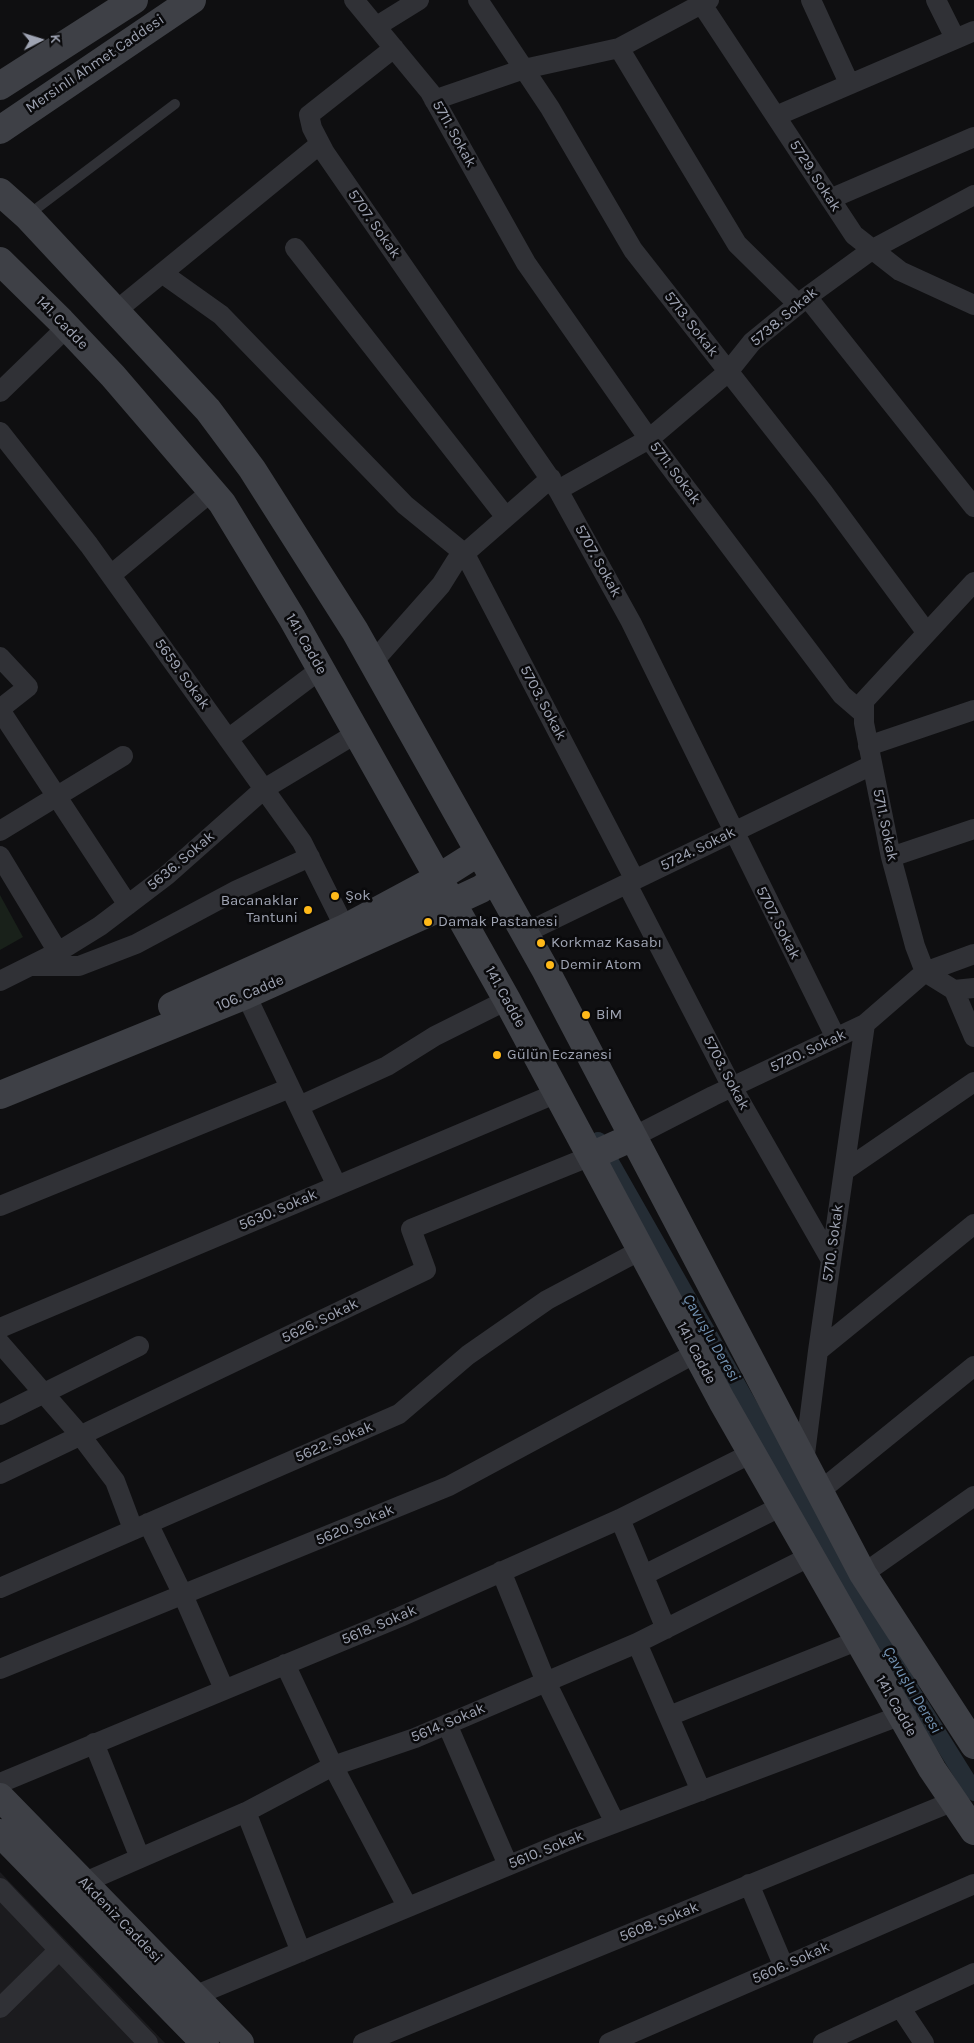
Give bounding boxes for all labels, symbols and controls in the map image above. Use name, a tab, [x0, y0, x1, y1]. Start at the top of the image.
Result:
street label: Mersinli Ahmet Caddesi	[22, 11, 168, 117]
north arrow	[15, 15, 65, 65]
text: K	[47, 33, 64, 44]
street label: 5711. Sokak	[428, 97, 480, 171]
street label: 5729. Sokak	[785, 137, 845, 215]
street label: 5707. Sokak	[344, 186, 404, 262]
street label: 5738. Sokak	[747, 284, 821, 350]
street label: 5713. Sokak	[660, 288, 722, 360]
street label: 141. Cadde	[32, 292, 92, 354]
street label: 5711. Sokak	[646, 438, 704, 508]
street label: 5707. Sokak	[571, 522, 625, 600]
street label: 141. Cadde	[281, 610, 331, 678]
street label: 5659. Sokak	[150, 635, 214, 713]
street label: 5703. Sokak	[516, 663, 570, 743]
street label: 5711. Sokak	[868, 787, 902, 863]
street label: 5724. Sokak	[658, 823, 738, 875]
street label: 5636. Sokak	[143, 827, 219, 895]
street label: 5707. Sokak	[752, 883, 804, 963]
place label: Şok	[345, 887, 371, 905]
marker: Şok	[329, 890, 341, 902]
place label: Bacanaklar Tantuni	[221, 892, 298, 927]
marker: Bacanaklar Tantuni	[302, 904, 314, 916]
place label: Damak Pastanesi	[438, 913, 558, 931]
marker: Damak Pastanesi	[422, 916, 434, 928]
place label: Korkmaz Kasabı	[551, 934, 662, 952]
marker: Korkmaz Kasabı	[535, 937, 547, 949]
place label: Demir Atom	[560, 956, 642, 974]
marker: Demir Atom	[544, 959, 556, 971]
street label: 141. Cadde	[481, 963, 529, 1031]
street label: 106. Cadde	[214, 971, 286, 1015]
place label: BİM	[596, 1006, 622, 1024]
marker: BİM	[580, 1009, 592, 1021]
street label: 5720. Sokak	[767, 1026, 849, 1076]
street label: 5703. Sokak	[699, 1033, 753, 1113]
place label: Gülün Eczanesi	[507, 1046, 612, 1064]
marker: Gülün Eczanesi	[491, 1049, 503, 1061]
street label: 5630. Sokak	[236, 1185, 320, 1235]
street label: 5710. Sokak	[819, 1203, 847, 1283]
water label: Çavuşlu Deresi	[678, 1291, 744, 1385]
street label: 5626. Sokak	[279, 1295, 361, 1347]
street label: 141. Cadde	[672, 1319, 720, 1387]
street label: 5622. Sokak	[292, 1417, 376, 1467]
street label: 5620. Sokak	[313, 1500, 397, 1550]
street label: 5618. Sokak	[339, 1601, 419, 1649]
water label: Çavuşlu Deresi	[878, 1643, 946, 1737]
street label: 141. Cadde	[871, 1672, 921, 1740]
street label: 5614. Sokak	[408, 1699, 488, 1747]
street label: 5610. Sokak	[506, 1827, 586, 1873]
street label: Akdeniz Caddesi	[74, 1873, 166, 1967]
street label: 5608. Sokak	[617, 1898, 701, 1946]
street label: 5606. Sokak	[749, 1938, 833, 1988]

